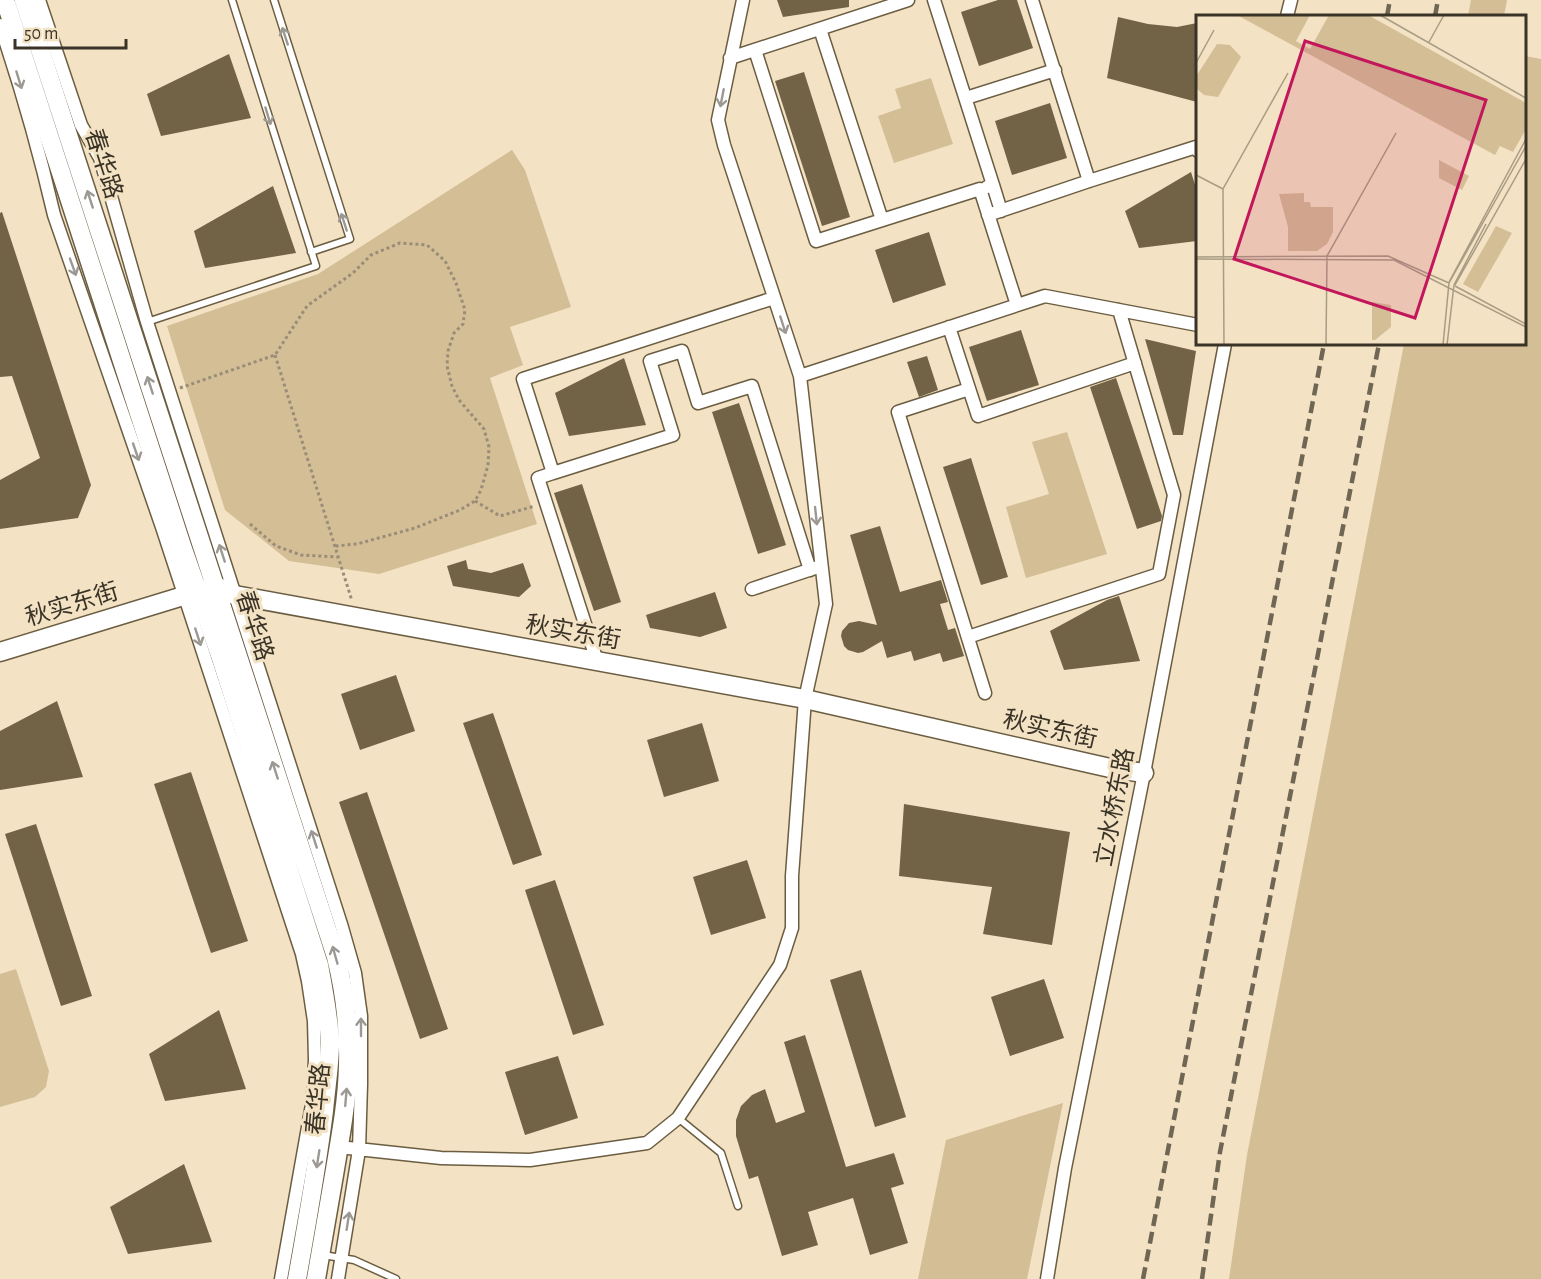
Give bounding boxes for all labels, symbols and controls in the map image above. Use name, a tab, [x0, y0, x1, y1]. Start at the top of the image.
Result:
scale bar	[15, 12, 126, 50]
inset map	[1196, 15, 1526, 345]
text: 50 m	[24, 25, 58, 43]
one-way arrow	[279, 27, 290, 46]
one-way arrow	[14, 70, 25, 89]
one-way arrow	[716, 88, 727, 108]
one-way arrow	[264, 106, 275, 125]
street label: 春华路	[80, 125, 127, 202]
one-way arrow	[83, 190, 94, 209]
one-way arrow	[338, 213, 349, 232]
one-way arrow	[68, 258, 79, 276]
one-way arrow	[778, 315, 789, 334]
one-way arrow	[144, 376, 155, 395]
one-way arrow	[132, 442, 143, 461]
one-way arrow	[811, 506, 822, 526]
one-way arrow	[216, 544, 227, 563]
street label: 秋实东街	[22, 578, 121, 631]
street label: 春华路	[231, 587, 278, 664]
street label: 秋实东街	[524, 611, 623, 653]
one-way arrow	[193, 627, 204, 646]
street label: 秋实东街	[1001, 706, 1100, 752]
street label: 立水桥东路	[1090, 745, 1138, 868]
one-way arrow	[269, 761, 280, 780]
one-way arrow	[308, 830, 319, 849]
one-way arrow	[329, 946, 340, 965]
one-way arrow	[355, 1018, 367, 1038]
street label: 春华路	[302, 1062, 334, 1136]
one-way arrow	[341, 1087, 352, 1107]
one-way arrow	[312, 1149, 323, 1169]
one-way arrow	[342, 1212, 353, 1232]

